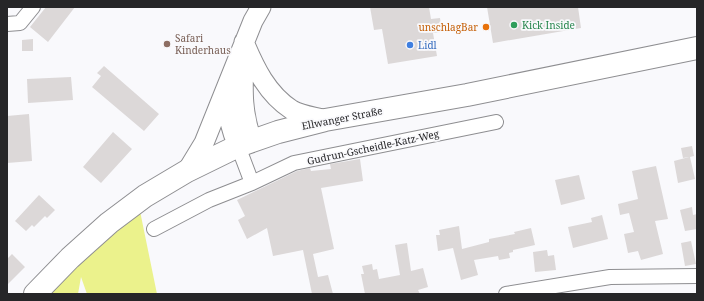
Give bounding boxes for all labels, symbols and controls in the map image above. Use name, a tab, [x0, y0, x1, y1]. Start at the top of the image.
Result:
place label: Kick Inside	[522, 18, 575, 32]
place label: unschlagBar	[418, 20, 478, 34]
marker: Kick Inside	[509, 20, 519, 30]
marker: unschlagBar	[481, 22, 491, 32]
place label: Safari Kinderhaus	[175, 31, 231, 57]
place label: Lidl	[418, 38, 437, 52]
marker: Safari Kinderhaus	[162, 39, 172, 49]
marker: Lidl	[405, 40, 415, 50]
street label: Ellwanger Straße	[300, 103, 384, 133]
street label: Gudrun-Gscheidle-Katz-Weg	[306, 126, 441, 168]

